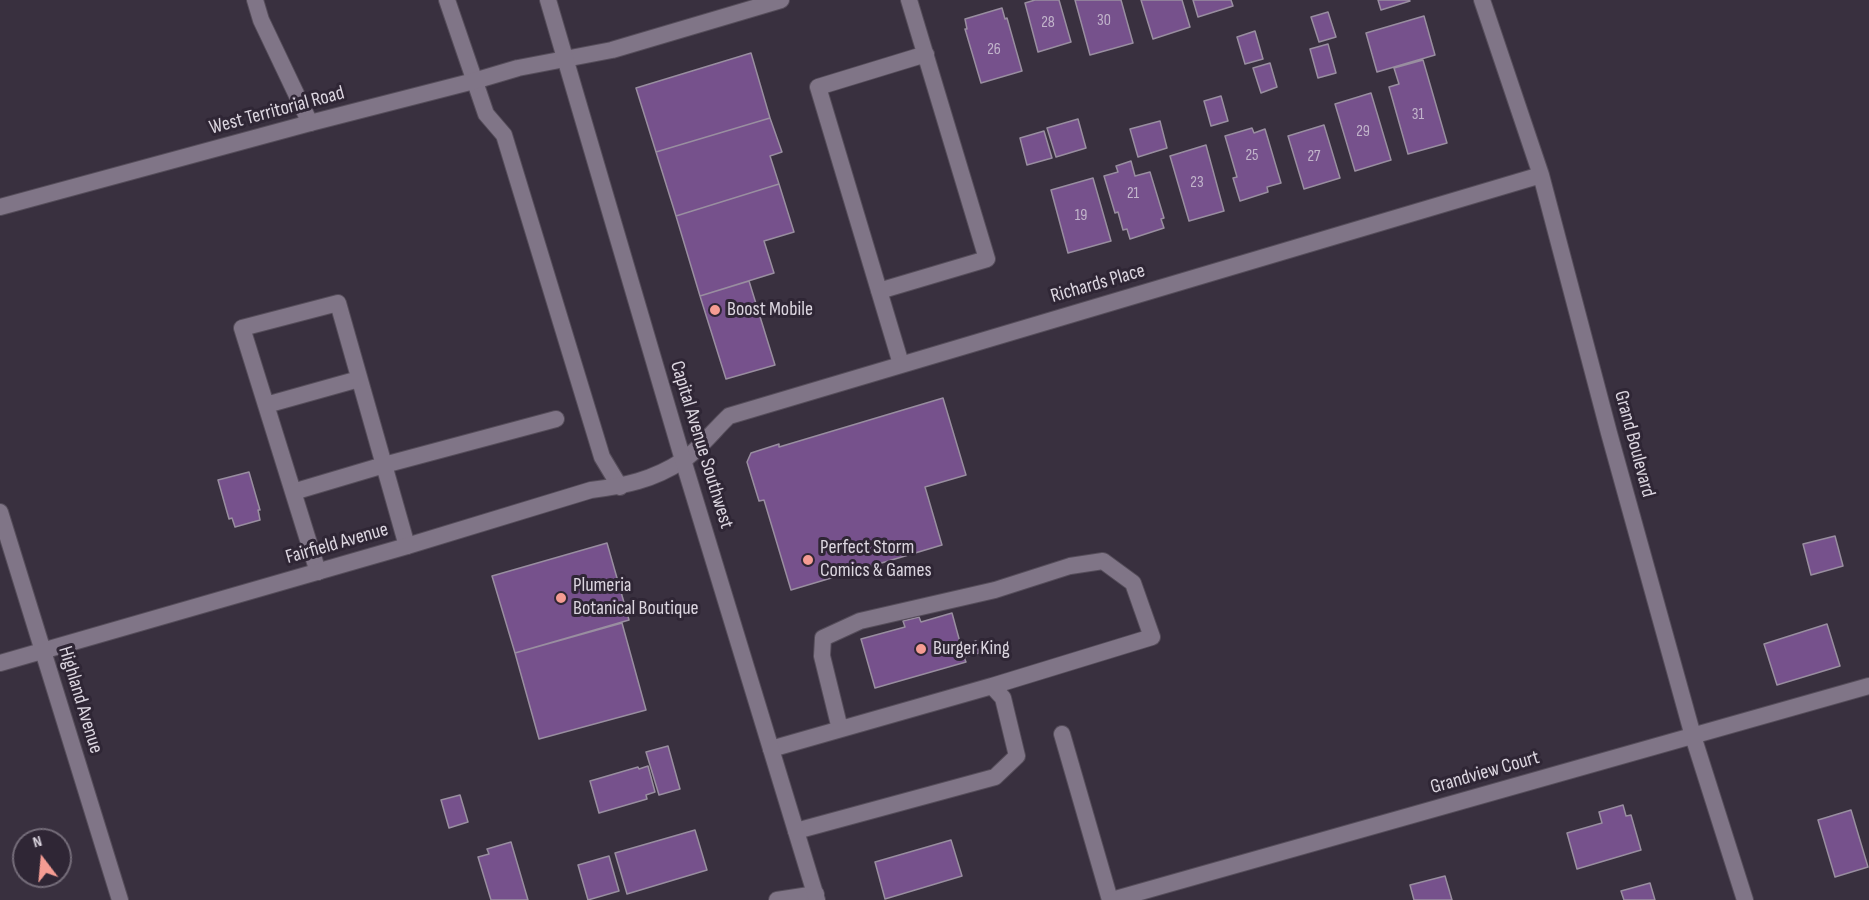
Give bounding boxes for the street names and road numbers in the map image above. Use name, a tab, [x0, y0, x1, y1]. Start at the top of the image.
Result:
street label: West Territorial Road	[207, 81, 347, 141]
street label: Richards Place	[1048, 259, 1148, 309]
street label: Capital Avenue Southwest	[664, 358, 738, 532]
street label: Grand Boulevard	[1608, 388, 1660, 500]
street label: Fairfield Avenue	[283, 518, 391, 570]
street label: Highland Avenue	[52, 644, 108, 756]
street label: Grandview Court	[1428, 746, 1542, 800]

